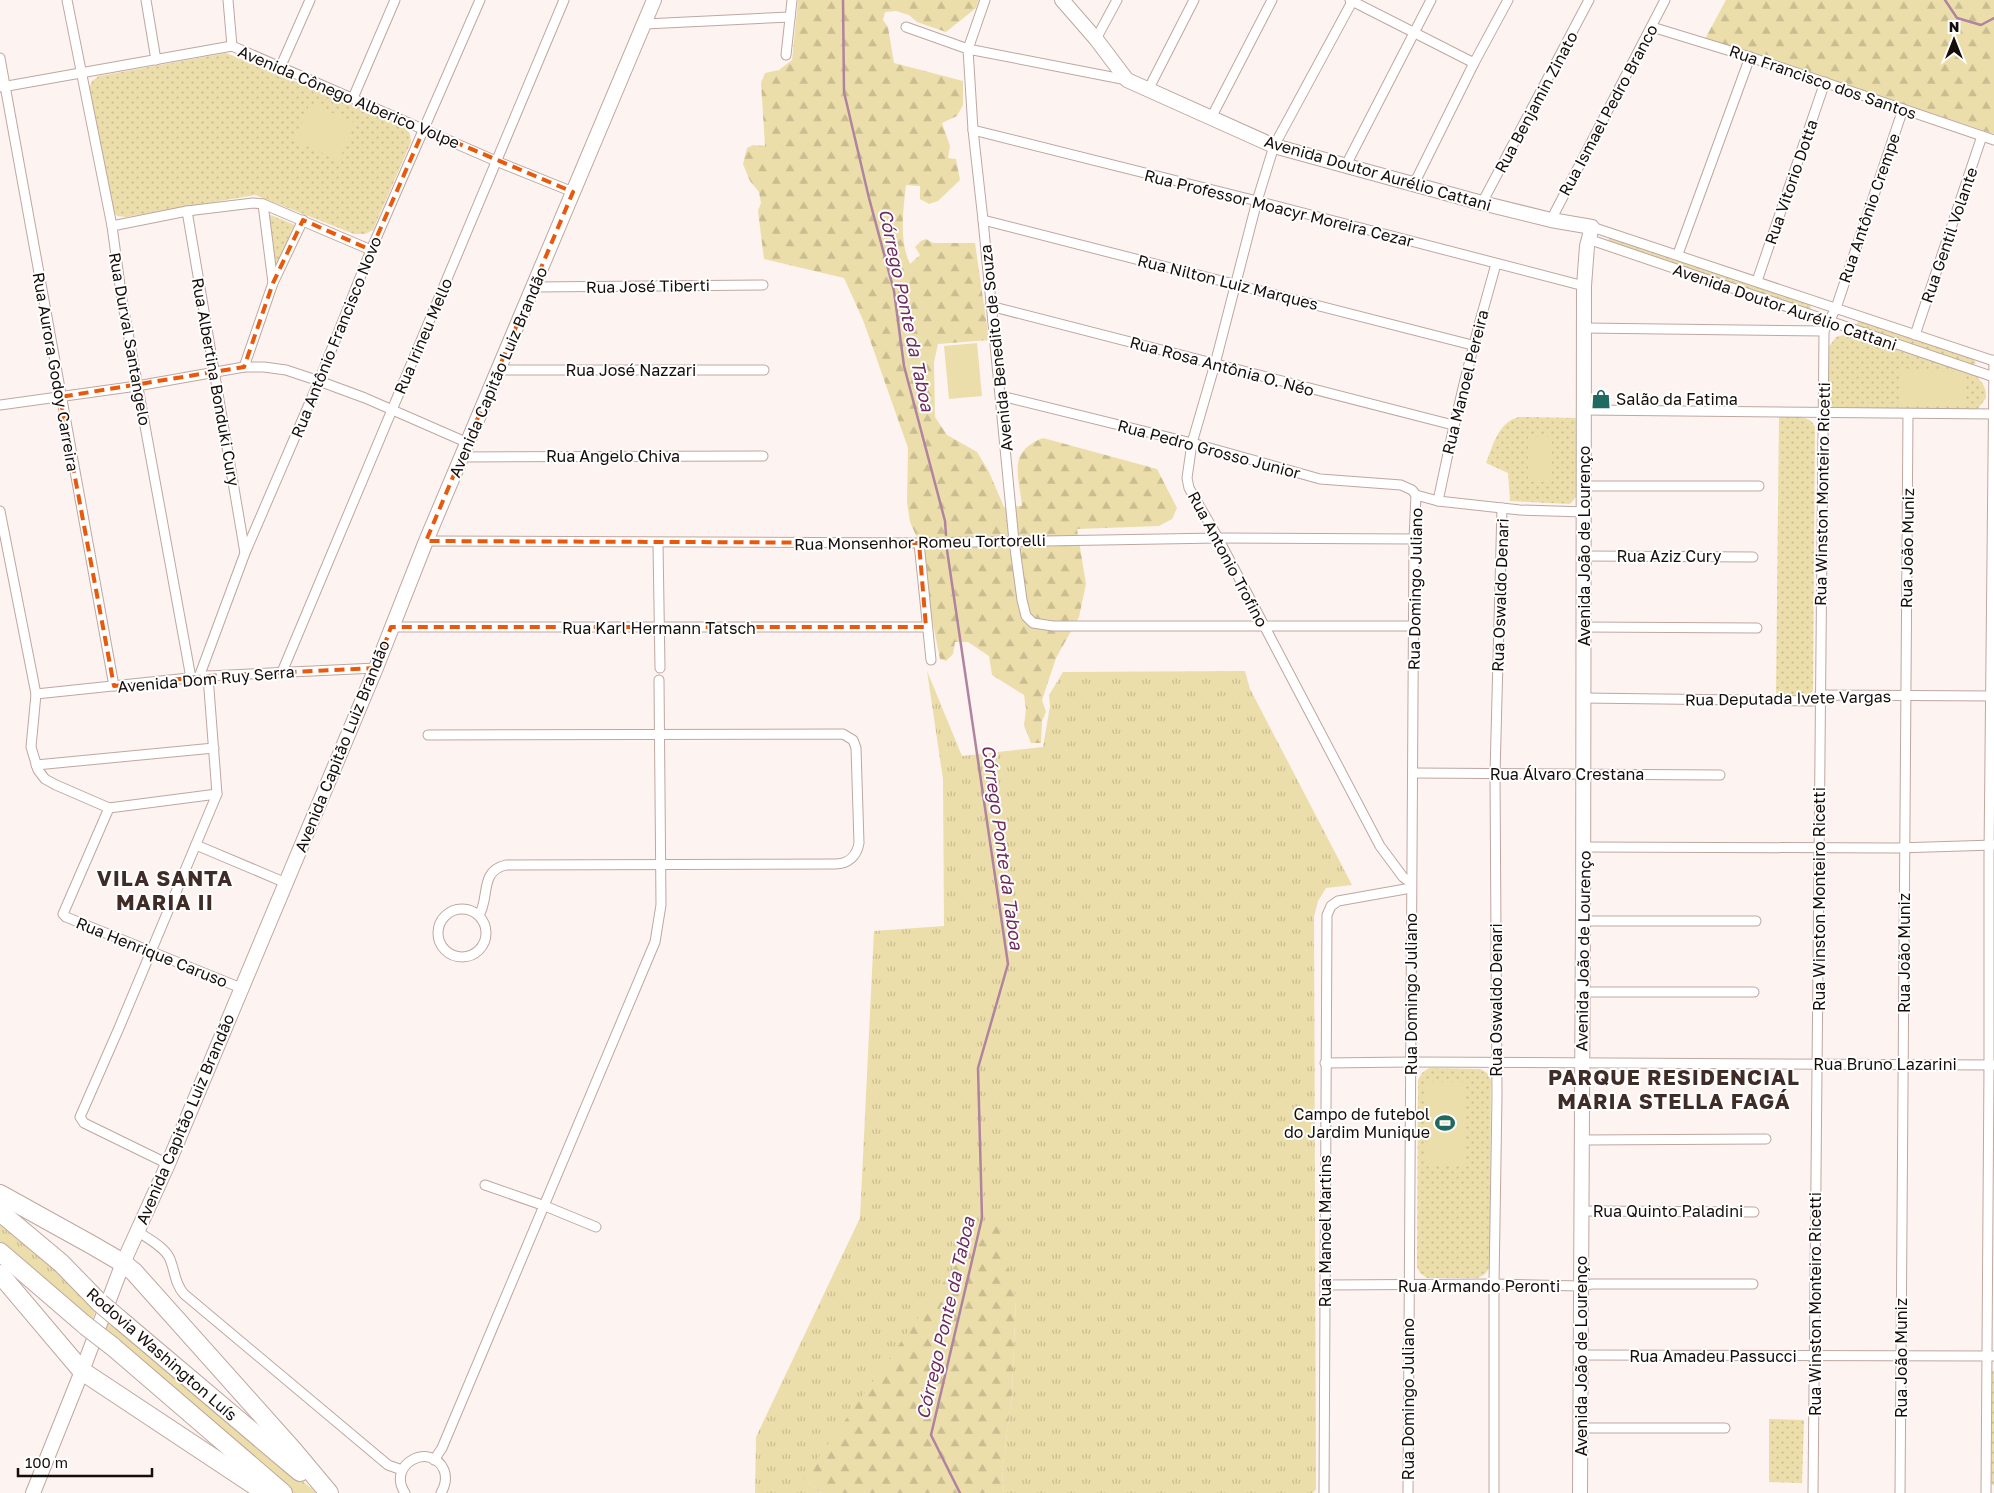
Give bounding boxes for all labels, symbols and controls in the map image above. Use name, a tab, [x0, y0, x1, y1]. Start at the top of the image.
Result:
north arrow	[1929, 15, 1979, 65]
text: N	[1949, 18, 1959, 35]
street label: Rua Ismael Pedro Branco	[1554, 21, 1662, 199]
street label: Rua Benjamin Zinato	[1490, 28, 1582, 176]
street label: Rua Francisco dos Santos	[1727, 40, 1919, 124]
street label: Avenida Cônego Alberico Volpe	[235, 41, 463, 153]
street label: Rua Vitorio Dotta	[1760, 117, 1822, 247]
street label: Avenida Doutor Aurélio Cattani	[1262, 131, 1494, 215]
street label: Rua Antônio Crempe	[1834, 131, 1904, 285]
street label: Rua Professor Moacyr Moreira Cezar	[1142, 165, 1416, 251]
street label: Rua Gentil Volante	[1916, 165, 1982, 305]
water label: Córrego Ponte da Taboa	[875, 207, 939, 414]
street label: Rua Antônio Francisco Novo	[286, 233, 386, 441]
street label: Avenida Benedito de Souza	[975, 244, 1017, 452]
street label: Rua Nilton Luiz Marques	[1136, 250, 1320, 314]
street label: Rua Durval Santangelo	[105, 251, 155, 427]
street label: Avenida Doutor Aurélio Cattani	[1670, 259, 1900, 355]
street label: Avenida Capitão Luiz Brandão	[444, 264, 552, 480]
street label: Rua Aurora Godoy Carreira	[29, 271, 83, 473]
street label: Rua Irineu Mello	[389, 275, 457, 397]
street label: Rua José Tiberti	[586, 275, 710, 297]
street label: Rua Albertina Bonduki Cury	[188, 276, 244, 488]
street label: Rua Manoel Pereira	[1437, 308, 1493, 456]
street label: Rua Rosa Antônia O. Néo	[1128, 332, 1316, 400]
street label: Rua José Nazzari	[566, 360, 696, 380]
street label: Rua Winston Monteiro Ricetti	[1810, 382, 1834, 606]
shop icon: Salão da Fatima	[1590, 388, 1612, 410]
place label: Salão da Fatima	[1616, 389, 1738, 409]
street label: Rua Pedro Grosso Junior	[1115, 415, 1303, 483]
street label: Rua Angelo Chiva	[546, 446, 680, 466]
street label: Avenida João de Lourenço	[1574, 446, 1594, 646]
street label: Rua Antonio Trofino	[1184, 488, 1272, 630]
street label: Rua João Muniz	[1896, 488, 1918, 608]
street label: Rua Domingo Juliano	[1404, 508, 1426, 670]
street label: Rua Oswaldo Denari	[1487, 518, 1513, 672]
street label: Rua Monsenhor Romeu Tortorelli	[794, 530, 1046, 554]
street label: Rua Aziz Cury	[1616, 546, 1722, 566]
street label: Rua Karl Hermann Tatsch	[562, 618, 756, 638]
street label: Avenida Capitão Luiz Brandão	[290, 637, 394, 855]
street label: Avenida Dom Ruy Serra	[117, 661, 295, 697]
street label: Rua Deputada Ivete Vargas	[1685, 686, 1891, 710]
water label: Córrego Ponte da Taboa	[978, 743, 1028, 952]
street label: Rua Álvaro Crestana	[1490, 764, 1644, 784]
street label: Rua Winston Monteiro Ricetti	[1809, 787, 1829, 1011]
street label: Avenida João de Lourenço	[1571, 850, 1595, 1052]
district label: VILA SANTA MARIA II	[97, 865, 233, 915]
street label: Rua João Muniz	[1894, 893, 1914, 1013]
street label: Rua Henrique Caruso	[73, 912, 231, 992]
street label: Rua Domingo Juliano	[1401, 913, 1421, 1075]
street label: Rua Oswaldo Denari	[1486, 923, 1506, 1077]
street label: Avenida Capitão Luiz Brandão	[131, 1011, 239, 1227]
street label: Rua Bruno Lazarini	[1813, 1054, 1957, 1074]
district label: PARQUE RESIDENCIAL MARIA STELLA FAGÁ	[1548, 1064, 1800, 1114]
place label: Campo de futebol do Jardim Munique	[1284, 1104, 1430, 1142]
sports icon: Campo de futebol do Jardim Munique	[1434, 1112, 1456, 1134]
street label: Rua Manoel Martins	[1315, 1155, 1335, 1307]
street label: Rua Winston Monteiro Ricetti	[1805, 1192, 1825, 1416]
street label: Rua Quinto Paladini	[1593, 1201, 1743, 1221]
water label: Córrego Ponte da Taboa	[911, 1214, 979, 1421]
street label: Avenida João de Lourenço	[1571, 1256, 1591, 1456]
street label: Rua Armando Peronti	[1398, 1276, 1560, 1296]
street label: Rodovia Washington Luís	[83, 1283, 241, 1425]
street label: Rua João Muniz	[1891, 1298, 1911, 1418]
street label: Rua Domingo Juliano	[1398, 1318, 1418, 1480]
street label: Rua Amadeu Passucci	[1629, 1346, 1797, 1366]
scale bar	[18, 1446, 151, 1478]
text: 100 m	[25, 1453, 68, 1471]

